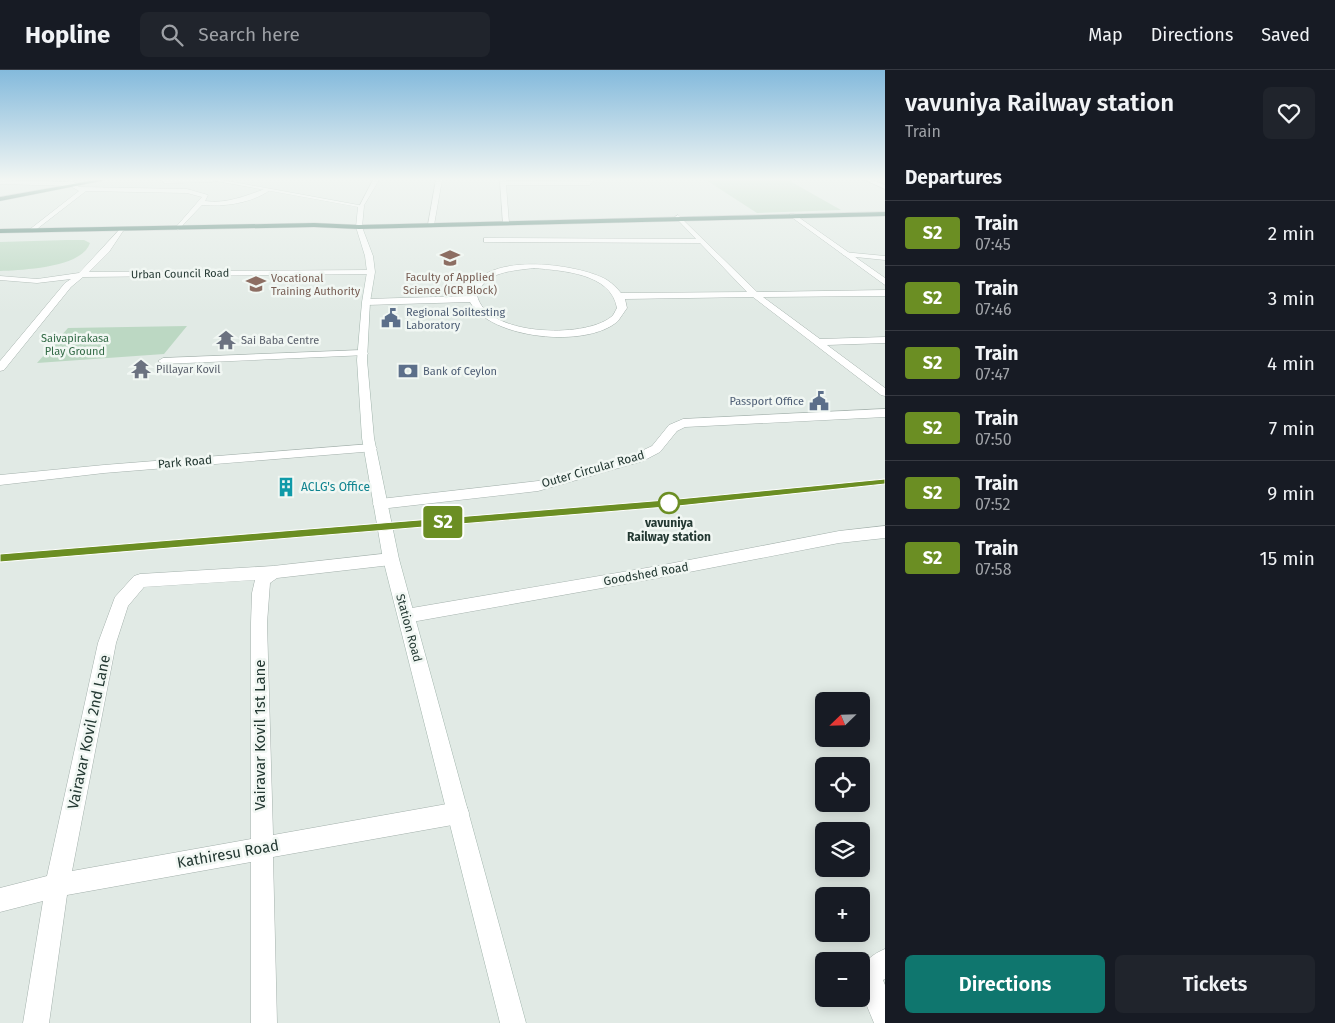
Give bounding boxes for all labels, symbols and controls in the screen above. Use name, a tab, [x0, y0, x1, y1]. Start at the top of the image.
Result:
search box	[140, 12, 490, 57]
text: Hopline	[25, 21, 110, 49]
icon: search	[158, 21, 186, 49]
text: Search here	[198, 23, 300, 46]
text: Map	[1088, 24, 1123, 46]
text: Directions	[1151, 24, 1233, 46]
text: Saved	[1261, 24, 1310, 46]
button: heart	[1263, 87, 1315, 139]
text: vavuniya Railway station	[905, 89, 1174, 117]
text: Train	[905, 122, 941, 141]
text: Departures	[905, 166, 1002, 189]
text: Train	[975, 212, 1018, 235]
text: S2	[923, 222, 942, 244]
text: 2 min	[1268, 222, 1315, 245]
text: 07:45	[975, 235, 1011, 254]
school or university icon: Faculty of Applied Science (ICR Block)	[439, 247, 461, 269]
street label: Urban Council Road	[131, 267, 229, 281]
place label: Faculty of Applied Science (ICR Block)	[403, 271, 497, 297]
place label: Vocational Training Authority	[271, 272, 361, 298]
school or university icon: Vocational Training Authority	[245, 273, 267, 295]
text: Train	[975, 277, 1018, 300]
text: S2	[923, 287, 942, 309]
text: 3 min	[1268, 287, 1315, 310]
text: 07:46	[975, 300, 1012, 319]
place label: Regional Soiltesting Laboratory	[406, 306, 505, 332]
public building icon: Regional Soiltesting Laboratory	[380, 307, 402, 329]
temple icon: Sai Baba Centre	[215, 329, 237, 351]
park label: Saivapirakasa Play Ground	[41, 332, 109, 358]
place label: Sai Baba Centre	[241, 334, 319, 347]
text: Train	[975, 342, 1018, 365]
text: S2	[923, 352, 942, 374]
text: 4 min	[1267, 352, 1315, 375]
temple icon: Pillayar Kovil	[130, 358, 152, 380]
bank icon: Bank of Ceylon	[397, 360, 419, 382]
place label: Pillayar Kovil	[156, 363, 221, 376]
place label: Bank of Ceylon	[423, 365, 497, 378]
text: 07:47	[975, 365, 1010, 384]
public building icon: Passport Office	[808, 390, 830, 412]
place label: Passport Office	[729, 395, 804, 408]
text: Train	[975, 407, 1018, 430]
text: S2	[923, 417, 942, 439]
text: 7 min	[1269, 417, 1315, 440]
text: 07:50	[975, 430, 1012, 449]
street label: Outer Circular Road	[540, 448, 646, 490]
street label: Park Road	[157, 453, 213, 471]
text: Train	[975, 472, 1018, 495]
building icon: ACLG's Office	[275, 476, 297, 498]
place label: ACLG's Office	[301, 480, 370, 494]
text: S2	[923, 482, 942, 504]
text: 9 min	[1267, 482, 1315, 505]
marker: vavuniya Railway station	[658, 492, 680, 514]
text: 07:52	[975, 495, 1010, 514]
line badge: S2	[420, 506, 466, 538]
text: S2	[433, 511, 453, 533]
place label: vavuniya Railway station	[627, 516, 711, 544]
text: Train	[975, 537, 1018, 560]
text: S2	[923, 547, 942, 569]
text: 15 min	[1259, 547, 1315, 570]
street label: Goodshed Road	[602, 560, 690, 588]
text: 07:58	[975, 560, 1011, 579]
street label: Station Road	[393, 592, 425, 664]
street label: Vairavar Kovil 2nd Lane	[64, 653, 114, 811]
street label: Vairavar Kovil 1st Lane	[251, 659, 269, 811]
north arrow	[815, 692, 870, 748]
map controls	[815, 692, 870, 1007]
button: locate	[815, 757, 870, 812]
button: layers	[815, 822, 870, 877]
street label: Kathiresu Road	[176, 836, 280, 872]
button: +	[815, 887, 870, 942]
button: −	[815, 952, 870, 1007]
button: Directions	[905, 955, 1105, 1013]
button: Tickets	[1115, 955, 1315, 1013]

